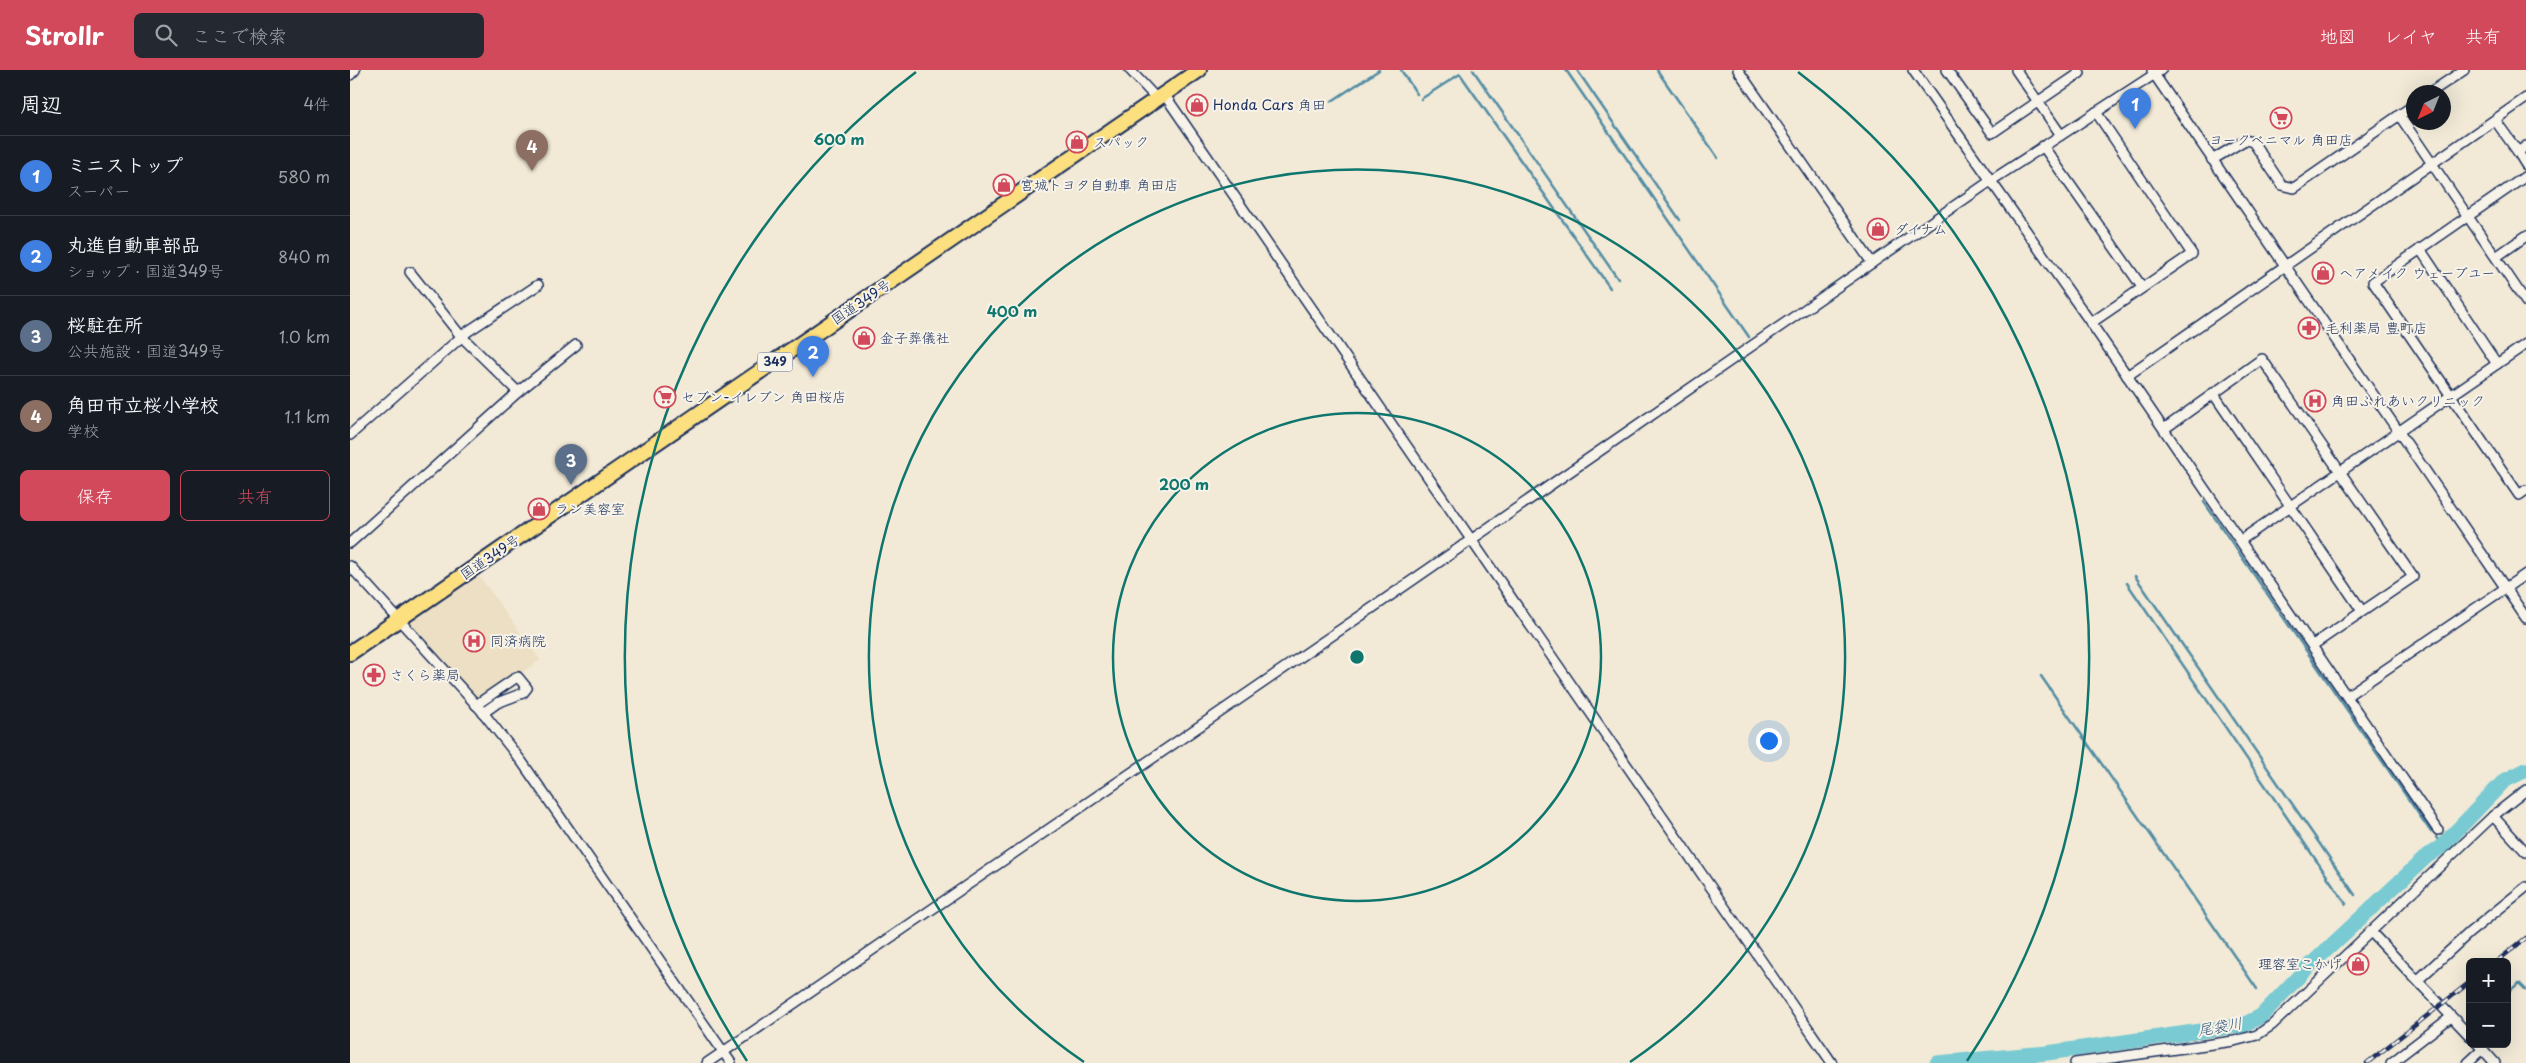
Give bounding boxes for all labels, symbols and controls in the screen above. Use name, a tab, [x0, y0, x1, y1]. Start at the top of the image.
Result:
search box	[134, 13, 484, 58]
text: Strollr	[25, 17, 104, 53]
icon: search	[152, 21, 180, 49]
text: ここで検索	[192, 21, 287, 49]
text: 地図	[2320, 22, 2356, 49]
text: レイヤ	[2384, 22, 2437, 49]
text: 共有	[2465, 22, 2501, 49]
north arrow	[2406, 85, 2451, 130]
text: 周辺	[20, 87, 62, 119]
pin: 1	[2119, 88, 2151, 129]
text: 4件	[303, 91, 330, 115]
shop icon: Honda Cars 角田	[1185, 93, 1209, 117]
place label: Honda Cars 角田	[1213, 94, 1326, 115]
supermarket icon: ヨークベニマル 角田店	[2269, 106, 2293, 130]
text: 600 m	[813, 127, 865, 150]
place label: ヨークベニマル 角田店	[2209, 129, 2353, 150]
pin: 4	[516, 130, 548, 171]
shop icon: スパック	[1065, 130, 1089, 154]
place label: スパック	[1093, 131, 1149, 152]
text: ミニストップ	[67, 150, 183, 178]
text: 1	[32, 164, 40, 188]
text: 580 m	[278, 164, 330, 188]
shop icon: 宮城トヨタ自動車 角田店	[992, 173, 1016, 197]
place label: 宮城トヨタ自動車 角田店	[1020, 174, 1179, 195]
text: スーパー	[67, 178, 130, 202]
shop icon: ダイナム	[1866, 217, 1890, 241]
place label: ダイナム	[1894, 218, 1947, 239]
text: 丸進自動車部品	[67, 230, 200, 258]
text: 2	[30, 244, 42, 268]
text: 840 m	[278, 244, 330, 268]
text: ショップ · 国道349号	[67, 258, 224, 282]
shop icon: ヘアメイク ウェーブユー	[2311, 261, 2335, 285]
place label: ヘアメイク ウェーブユー	[2339, 262, 2495, 283]
street label: 国道349号	[826, 274, 895, 329]
text: 400 m	[987, 299, 1037, 322]
text: 桜駐在所	[67, 310, 143, 338]
pharmacy icon: 毛利薬局 豊町店	[2297, 316, 2321, 340]
place label: 毛利薬局 豊町店	[2325, 317, 2428, 338]
text: 3	[31, 324, 41, 348]
text: 1.0 km	[279, 324, 330, 348]
shop icon: 金子葬儀社	[852, 326, 876, 350]
place label: 金子葬儀社	[880, 327, 950, 348]
pin: 2	[797, 336, 829, 377]
text: 公共施設 · 国道349号	[67, 338, 224, 362]
road number: 349	[758, 352, 792, 372]
supermarket icon: セブン-イレブン 角田桜店	[653, 385, 677, 409]
place label: セブン-イレブン 角田桜店	[681, 386, 846, 407]
hospital icon: 角田ふれあいクリニック	[2303, 389, 2327, 413]
text: 角田市立桜小学校	[67, 390, 219, 418]
place label: 角田ふれあいクリニック	[2331, 390, 2485, 411]
text: 4	[31, 404, 41, 428]
text: 1.1 km	[284, 404, 330, 428]
text: 学校	[67, 418, 99, 442]
pin: 3	[555, 444, 587, 485]
button: 保存	[20, 470, 170, 521]
button: 共有	[180, 470, 330, 521]
text: 200 m	[1159, 472, 1209, 495]
shop icon: ラン美容室	[527, 497, 551, 521]
place label: ラン美容室	[555, 498, 625, 519]
street label: 国道349号	[455, 529, 524, 584]
hospital icon: 同済病院	[462, 629, 486, 653]
place label: 同済病院	[490, 630, 546, 651]
centre of rings	[1348, 648, 1366, 666]
pharmacy icon: さくら薬局	[362, 663, 386, 687]
place label: さくら薬局	[390, 664, 460, 685]
your location	[1756, 728, 1782, 754]
shop icon: 理容室こかげ	[2346, 952, 2370, 976]
place label: 理容室こかげ	[2258, 953, 2342, 974]
map controls	[2466, 958, 2511, 1048]
button: +	[2466, 958, 2511, 1003]
button: −	[2466, 1003, 2511, 1048]
water label: 尾袋川	[2196, 1010, 2244, 1041]

